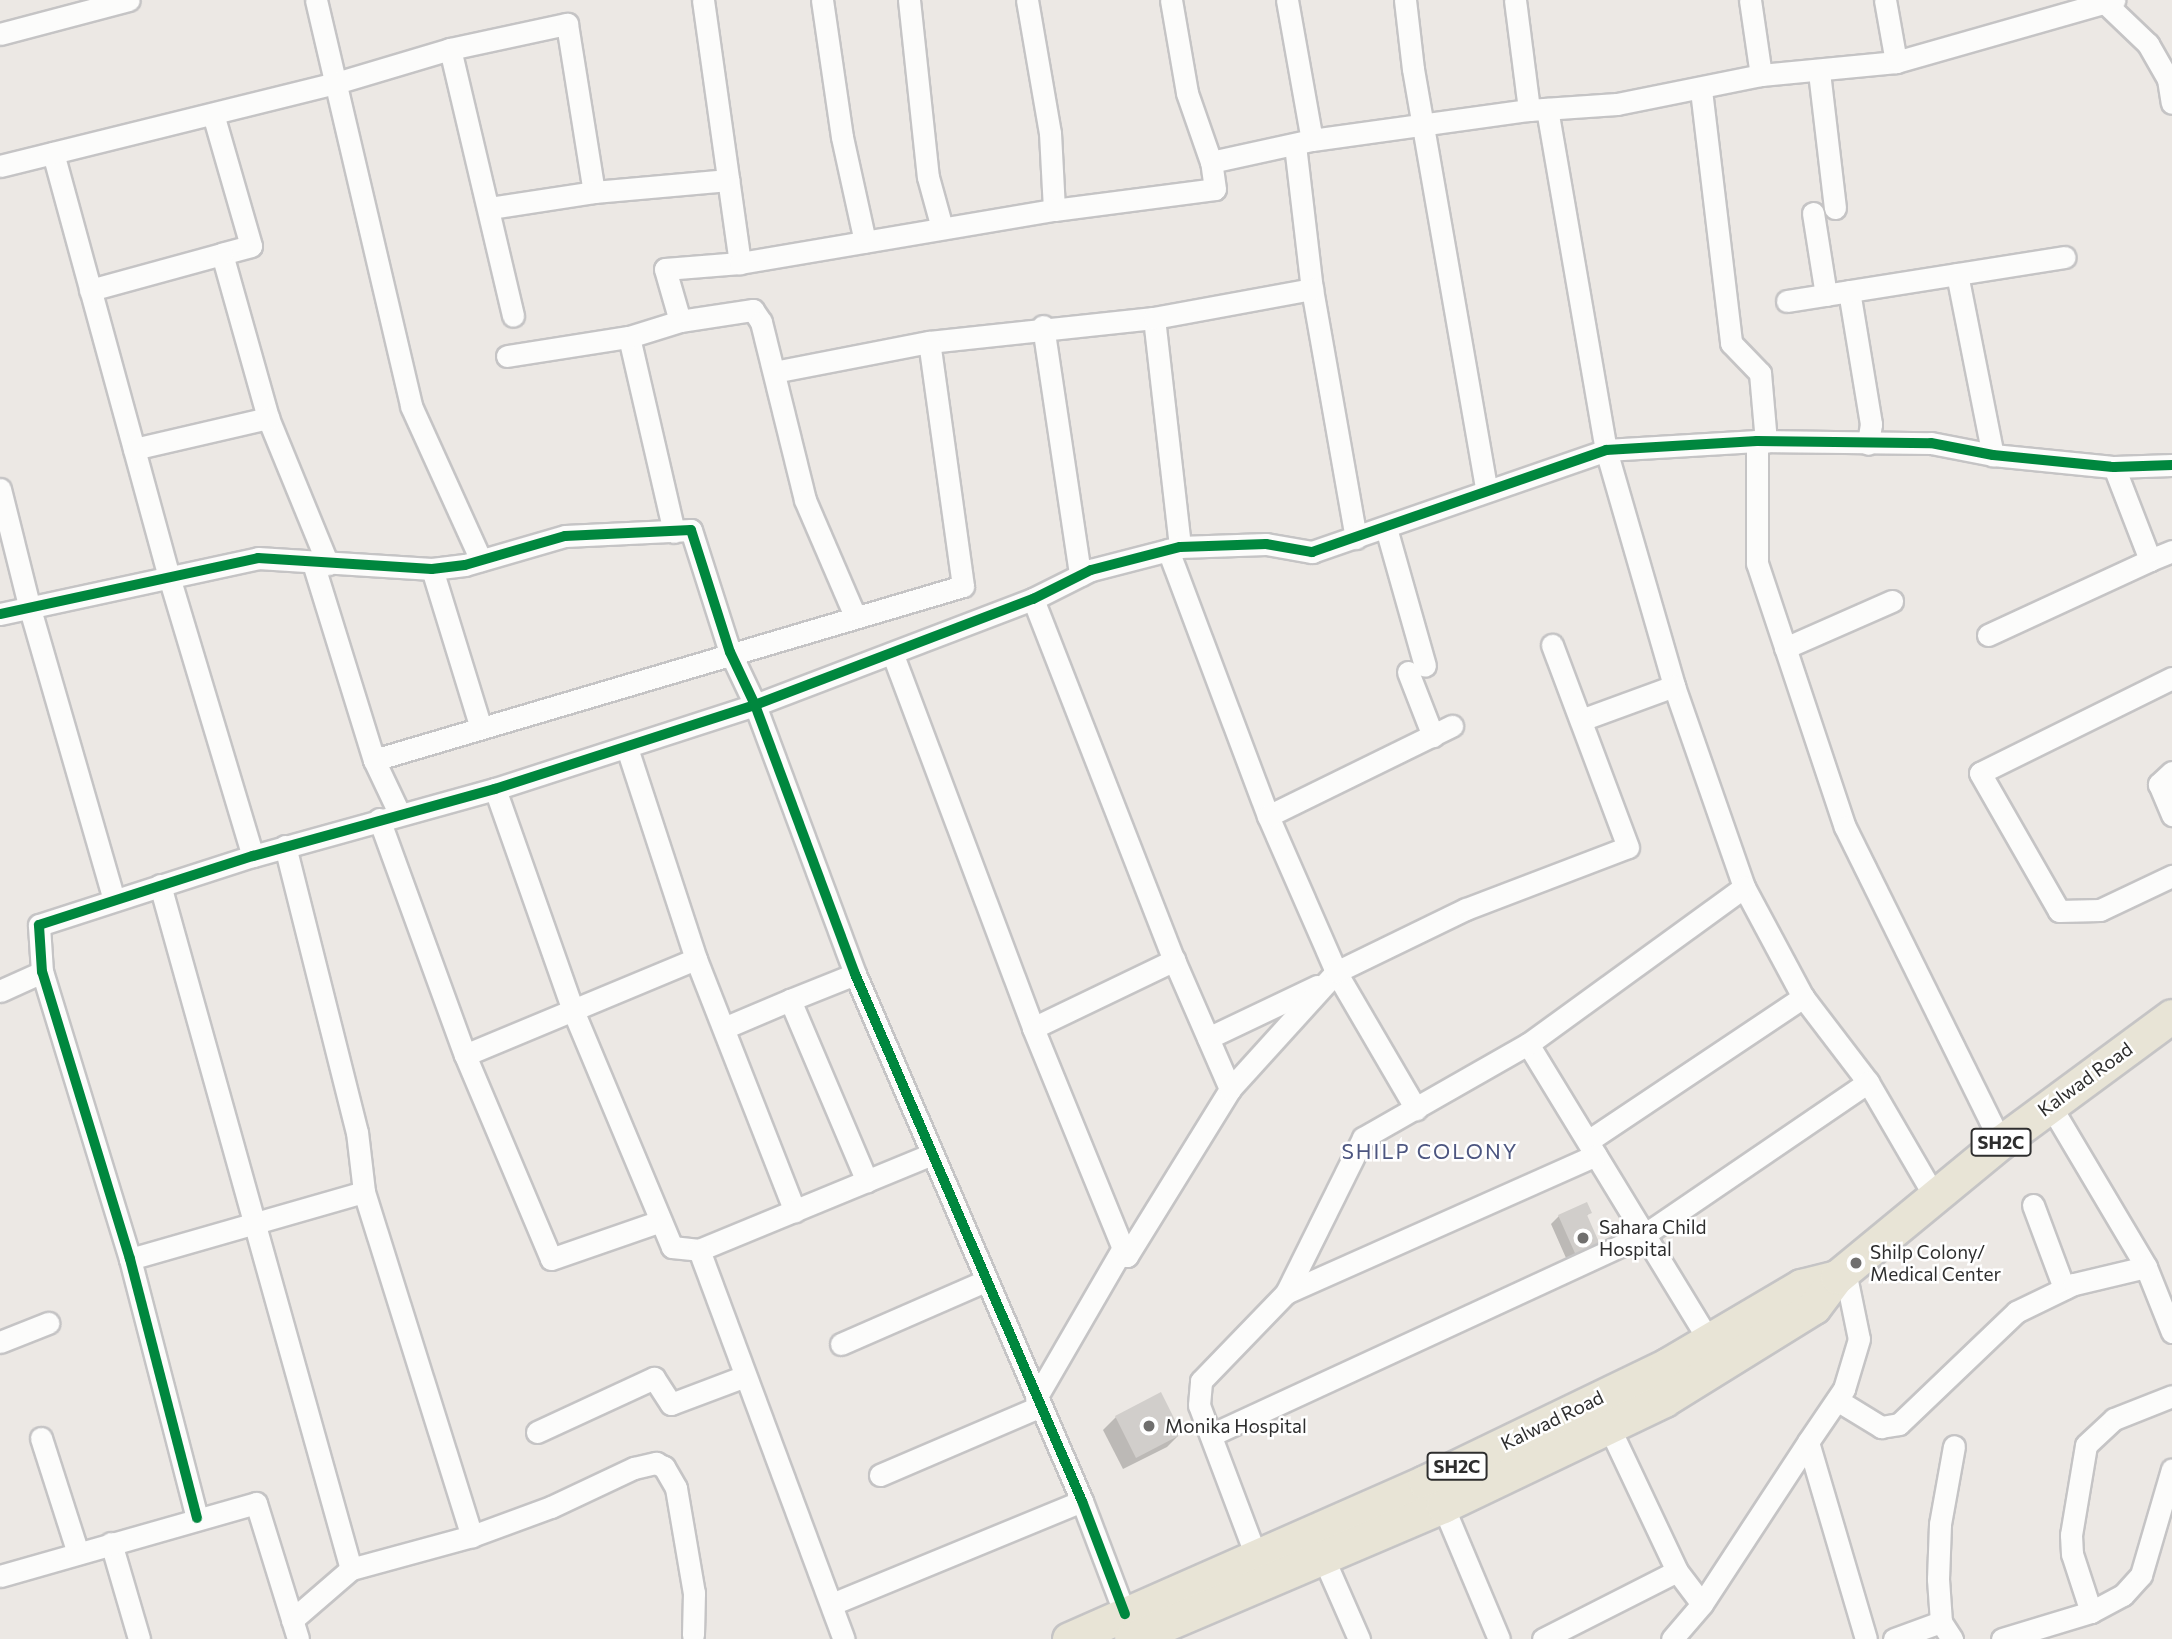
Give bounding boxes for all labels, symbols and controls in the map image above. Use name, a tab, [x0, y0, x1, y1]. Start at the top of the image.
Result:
street label: Kalwad Road	[2033, 1037, 2137, 1121]
road number: SH2C	[1969, 1128, 2032, 1156]
district label: SHILP COLONY	[1343, 1138, 1517, 1164]
place label: Sahara Child Hospital	[1599, 1216, 1706, 1260]
marker: Sahara Child Hospital	[1573, 1228, 1593, 1248]
place label: Shilp Colony/ Medical Center	[1870, 1241, 2001, 1285]
marker: Shilp Colony/ Medical Center	[1848, 1255, 1864, 1271]
street label: Kalwad Road	[1497, 1385, 1607, 1455]
place label: Monika Hospital	[1165, 1415, 1307, 1437]
marker: Monika Hospital	[1139, 1416, 1159, 1436]
road number: SH2C	[1426, 1451, 1488, 1480]

